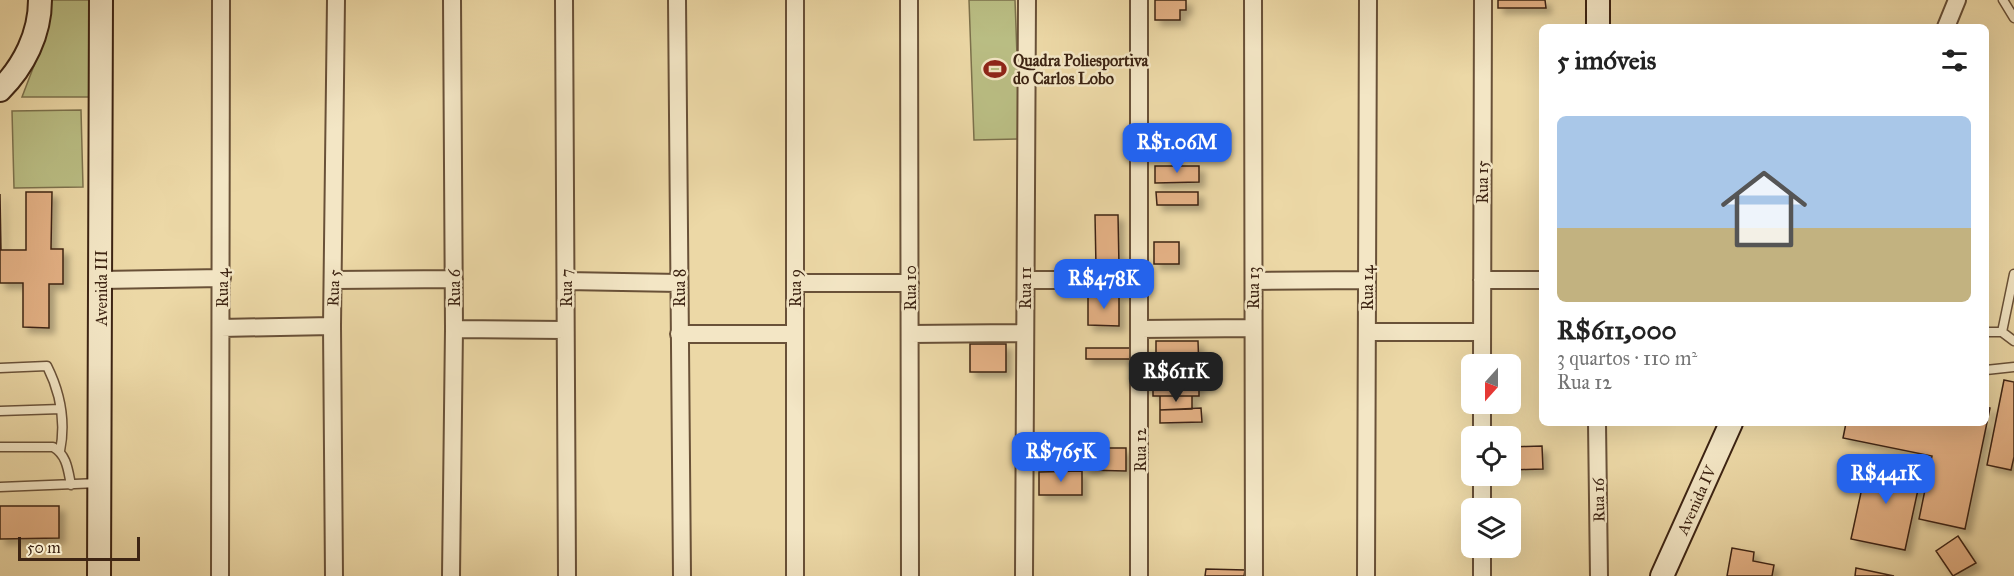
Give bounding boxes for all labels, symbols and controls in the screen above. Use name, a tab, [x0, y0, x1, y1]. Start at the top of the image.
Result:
text: 5 imóveis	[1557, 44, 1656, 76]
icon: filters	[1938, 44, 1971, 77]
place label: Quadra Poliesportiva do Carlos Lobo	[1013, 51, 1150, 88]
sports icon: Quadra Poliesportiva do Carlos Lobo	[982, 56, 1008, 82]
pin: R$1.06M	[1122, 123, 1232, 174]
text: R$1.06M	[1137, 130, 1217, 154]
icon: home	[1710, 155, 1818, 263]
street label: Rua 15	[1473, 160, 1492, 204]
street label: Avenida III	[92, 250, 111, 327]
pin: R$478K	[1055, 259, 1153, 310]
street label: Rua 14	[1358, 264, 1377, 311]
street label: Rua 10	[901, 265, 920, 311]
text: R$478K	[1068, 266, 1140, 290]
street label: Rua 11	[1016, 267, 1035, 309]
street label: Rua 13	[1244, 267, 1263, 309]
street label: Rua 4	[213, 268, 232, 307]
street label: Rua 5	[323, 268, 344, 307]
street label: Rua 6	[445, 268, 464, 307]
street label: Rua 7	[557, 269, 576, 307]
street label: Rua 8	[670, 269, 689, 307]
street label: Rua 9	[786, 269, 805, 307]
text: R$611,000	[1557, 314, 1677, 346]
text: 3 quartos · 110 m²	[1557, 346, 1697, 370]
pin: R$611K	[1127, 352, 1225, 403]
north arrow	[1461, 354, 1521, 414]
map controls	[1461, 354, 1521, 558]
text: R$611K	[1143, 359, 1209, 383]
text: Rua 12	[1557, 370, 1612, 394]
button: locate	[1461, 426, 1521, 486]
street label: Rua 12	[1131, 428, 1150, 472]
pin: R$765K	[1012, 432, 1110, 483]
text: R$765K	[1026, 439, 1096, 463]
pin: R$441K	[1837, 454, 1935, 505]
text: R$441K	[1851, 461, 1921, 485]
street label: Avenida IV	[1672, 462, 1720, 539]
street label: Rua 16	[1589, 477, 1608, 522]
button: layers	[1461, 498, 1521, 558]
scale bar	[18, 534, 140, 562]
text: 50 m	[27, 538, 61, 557]

